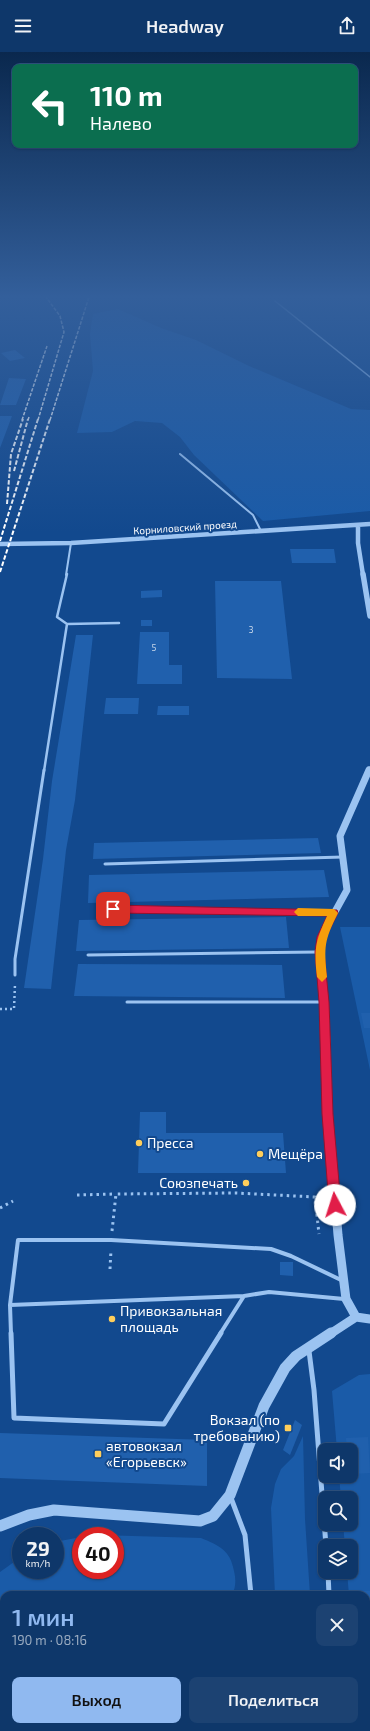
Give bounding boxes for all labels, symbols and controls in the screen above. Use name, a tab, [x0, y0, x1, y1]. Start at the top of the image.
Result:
icon: menu	[12, 15, 34, 37]
text: Headway	[146, 15, 224, 37]
icon: share	[336, 15, 358, 37]
text: 110 m	[90, 78, 163, 112]
icon: left	[24, 80, 76, 132]
text: Налево	[90, 112, 152, 134]
street label: Корниловский проезд	[133, 517, 237, 537]
house number: 3	[248, 624, 254, 635]
house number: 5	[152, 642, 157, 653]
pin	[96, 892, 130, 926]
icon: arrive	[102, 898, 124, 920]
place label: Пресса	[147, 1134, 193, 1151]
marker: Пресса	[134, 1138, 144, 1148]
place label: Мещёра	[268, 1145, 323, 1162]
marker: Мещёра	[255, 1149, 265, 1159]
place label: Союзпечать	[159, 1174, 238, 1191]
marker: Союзпечать	[241, 1178, 251, 1188]
position arrow	[314, 1184, 356, 1226]
place label: Привокзальная площадь	[120, 1302, 222, 1335]
marker: Привокзальная площадь	[107, 1314, 117, 1324]
place label: Вокзал (по требованию)	[193, 1411, 280, 1444]
marker: Вокзал (по требованию)	[283, 1423, 293, 1433]
place label: автовокзал «Егорьевск»	[106, 1437, 187, 1470]
map controls	[318, 1443, 358, 1579]
button: sound	[318, 1443, 358, 1483]
marker: автовокзал «Егорьевск»	[93, 1449, 103, 1459]
button: search	[318, 1491, 358, 1531]
speed limit sign: 40	[72, 1527, 124, 1579]
text: 29	[26, 1536, 50, 1560]
button: layers	[318, 1539, 358, 1579]
text: km/h	[26, 1557, 50, 1569]
text: 1 мин	[12, 1602, 74, 1631]
button: close	[316, 1604, 358, 1646]
text: 190 m · 08:16	[12, 1632, 87, 1648]
button: Выход	[12, 1677, 181, 1723]
button: Поделиться	[189, 1677, 358, 1723]

